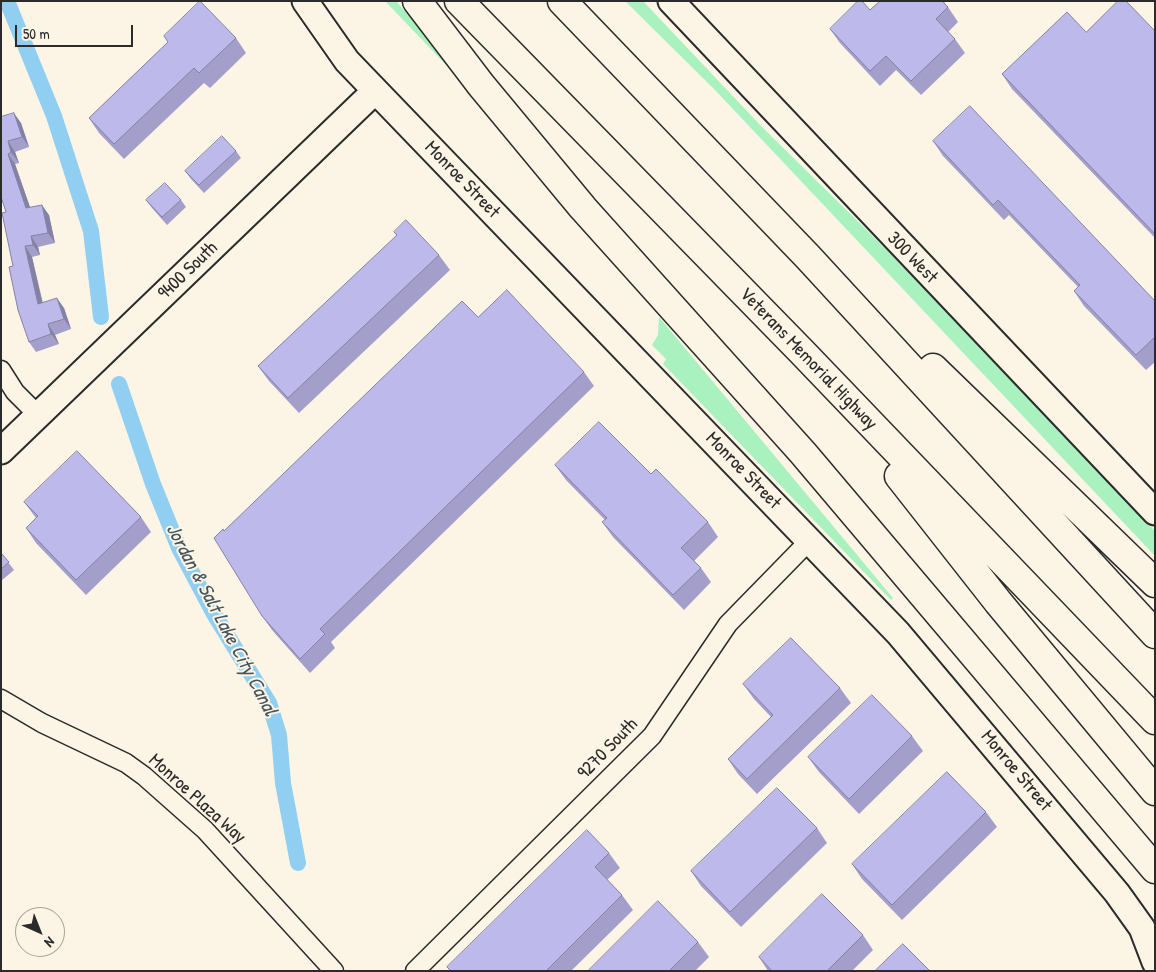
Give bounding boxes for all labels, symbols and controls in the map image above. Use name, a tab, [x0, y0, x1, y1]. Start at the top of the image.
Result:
scale bar	[18, 15, 135, 47]
text: 50 m	[23, 23, 50, 44]
street label: Monroe Street	[420, 137, 504, 223]
street label: 300 West	[882, 227, 942, 289]
street label: 9400 South	[153, 237, 223, 305]
street label: Veterans Memorial Highway	[734, 283, 882, 435]
street label: Monroe Street	[701, 428, 785, 514]
water label: Jordan & Salt Lake City Canal	[160, 520, 282, 720]
street label: 9270 South	[573, 714, 643, 784]
street label: Monroe Street	[976, 726, 1056, 816]
street label: Monroe Plaza Way	[144, 749, 250, 849]
north arrow	[15, 907, 65, 957]
text: N	[41, 933, 59, 952]

